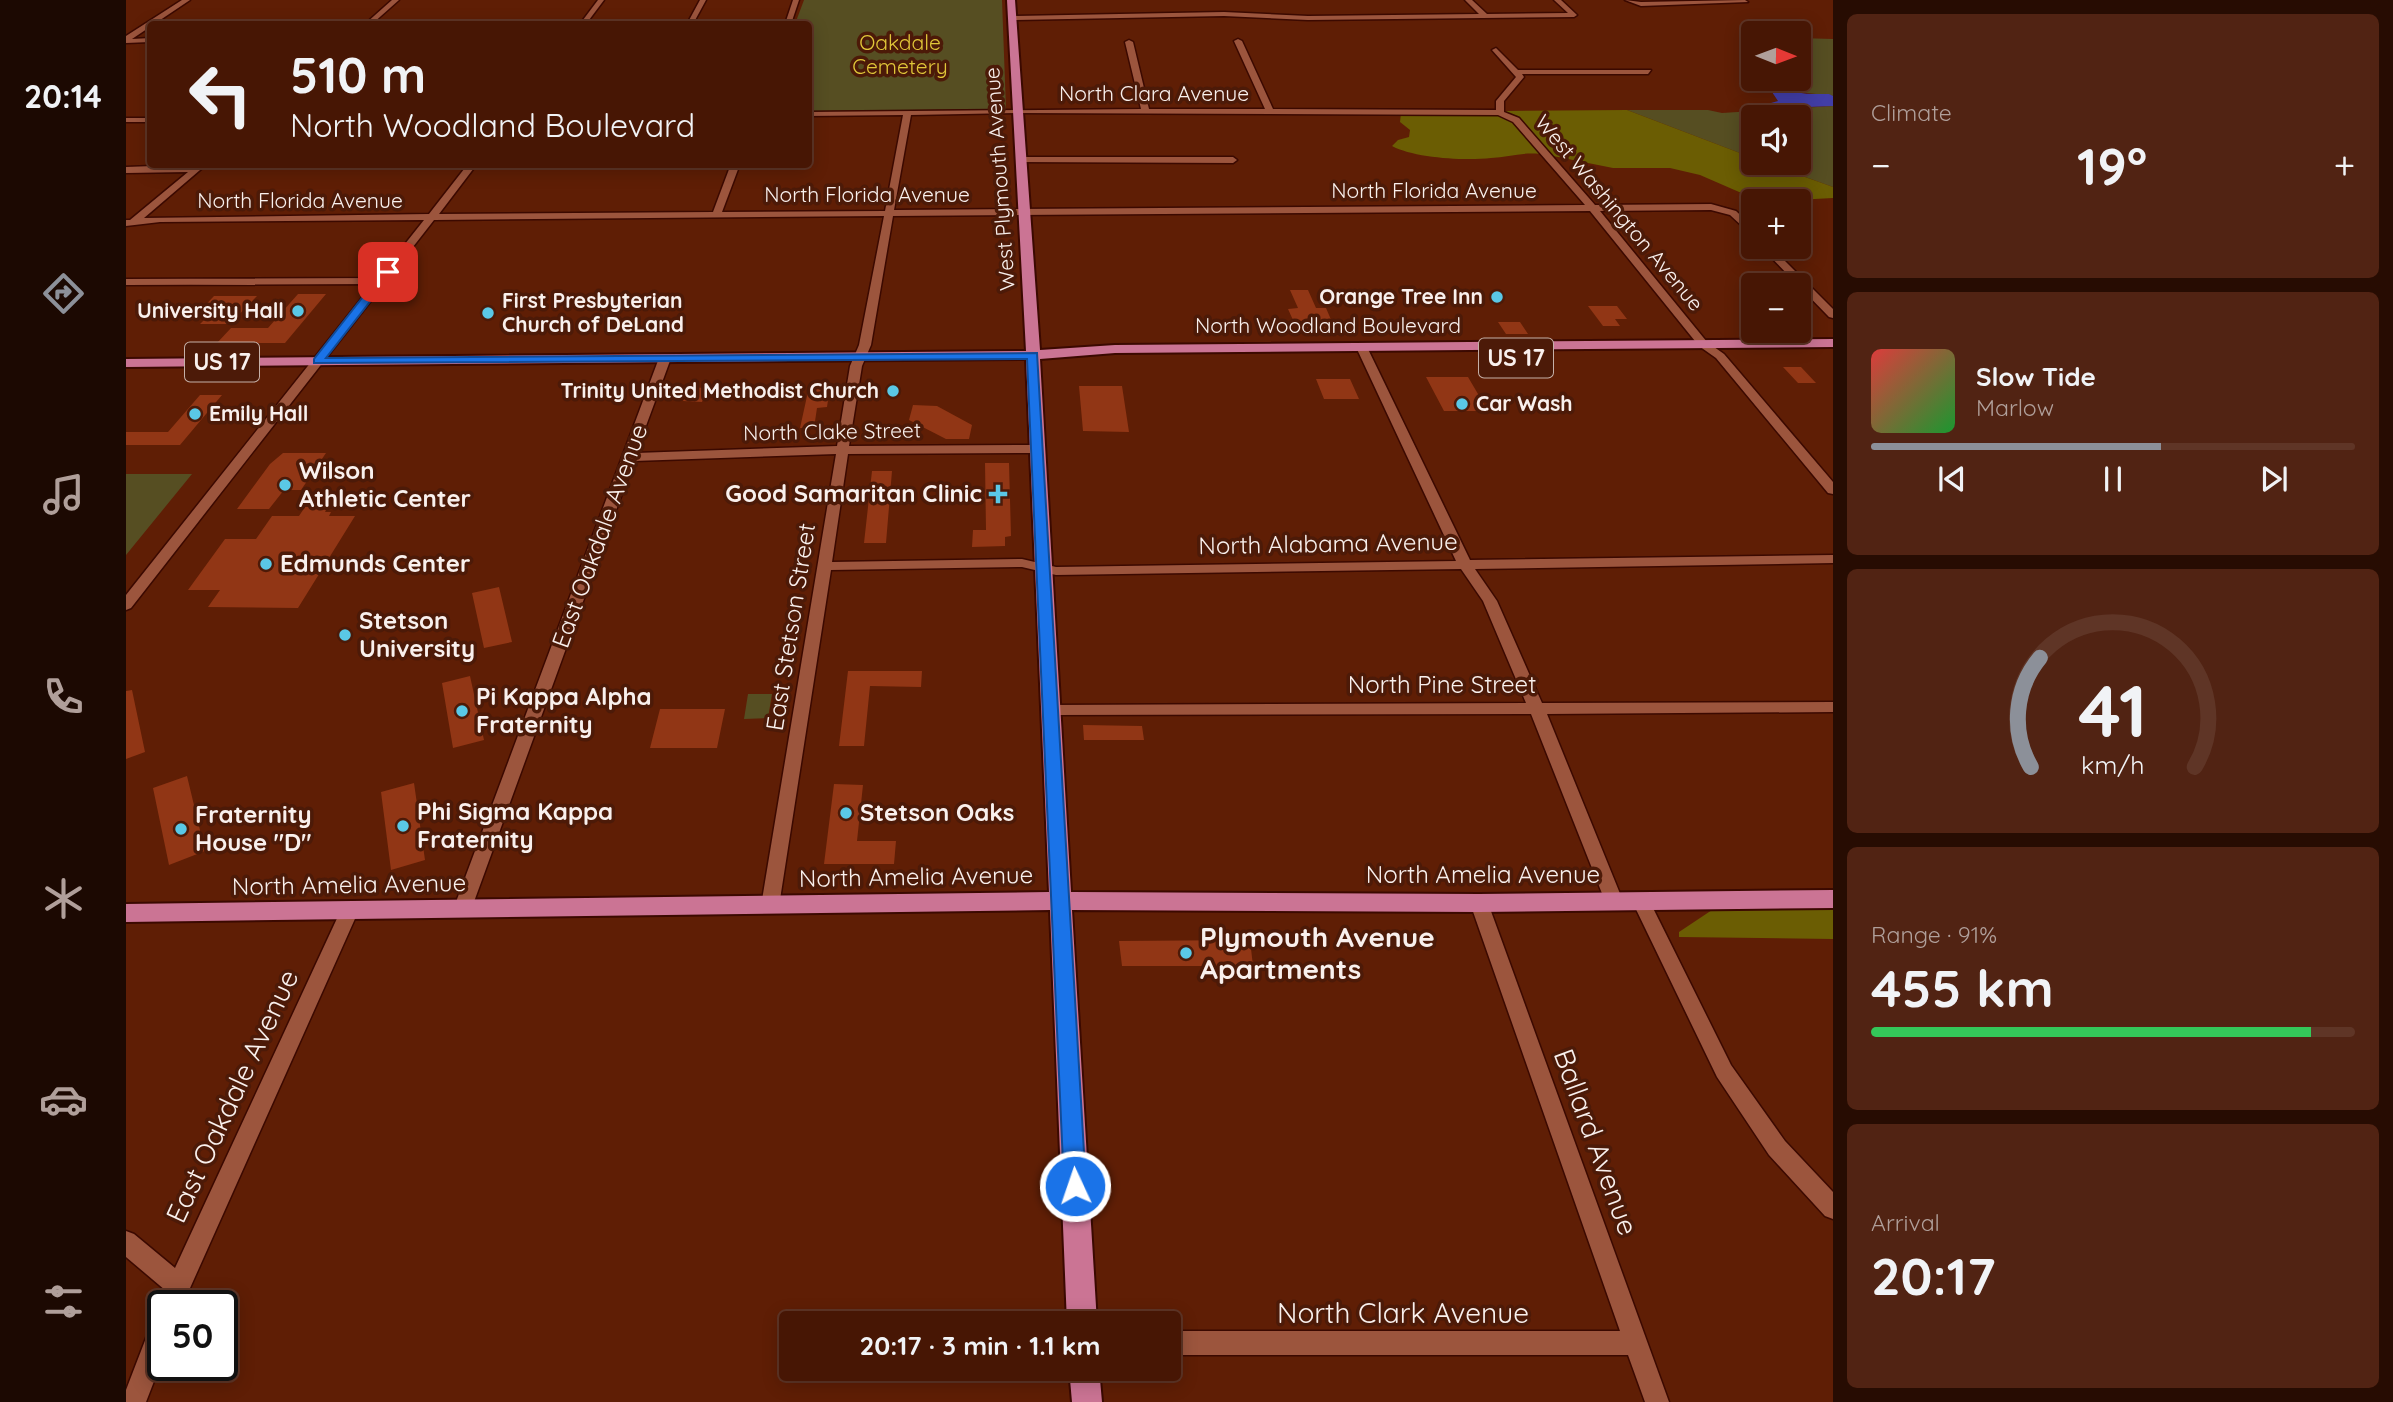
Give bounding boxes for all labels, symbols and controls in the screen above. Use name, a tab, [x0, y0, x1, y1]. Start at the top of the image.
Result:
north arrow	[1741, 21, 1811, 91]
map controls	[1741, 21, 1811, 343]
park label: Oakdale Cemetery	[852, 29, 948, 79]
text: 510 m	[290, 44, 426, 105]
icon: left	[175, 49, 266, 140]
street label: West Plymouth Avenue	[978, 66, 1020, 292]
text: 20:14	[24, 76, 102, 116]
street label: North Clara Avenue	[1059, 80, 1249, 106]
text: Climate	[1871, 98, 1952, 127]
text: North Woodland Boulevard	[290, 105, 695, 145]
button: sound	[1741, 105, 1811, 175]
street label: West Washington Avenue	[1530, 109, 1710, 316]
text: 19°	[2077, 133, 2147, 198]
text: −	[1871, 141, 1891, 189]
text: +	[2334, 141, 2355, 189]
street label: North Florida Avenue	[1331, 177, 1537, 203]
street label: North Florida Avenue	[764, 181, 970, 207]
street label: North Florida Avenue	[197, 187, 403, 213]
button: +	[1741, 189, 1811, 259]
pin	[358, 242, 418, 302]
icon: arrive	[369, 253, 407, 291]
icon: directions	[39, 269, 88, 318]
button: −	[1741, 273, 1811, 343]
place label: Orange Tree Inn	[1319, 283, 1483, 309]
place label: First Presbyterian Church of DeLand	[502, 287, 684, 337]
marker: Orange Tree Inn	[1489, 289, 1505, 305]
place label: University Hall	[137, 297, 284, 323]
marker: University Hall	[290, 303, 306, 319]
marker: First Presbyterian Church of DeLand	[480, 305, 496, 321]
street label: North Woodland Boulevard	[1195, 312, 1461, 338]
road number: US 17	[1479, 338, 1553, 378]
road number: US 17	[185, 342, 259, 382]
text: Slow Tide	[1976, 360, 2096, 393]
place label: Trinity United Methodist Church	[561, 377, 879, 403]
marker: Trinity United Methodist Church	[885, 383, 901, 399]
place label: Car Wash	[1476, 390, 1573, 416]
text: Marlow	[1976, 393, 2054, 422]
marker: Car Wash	[1454, 396, 1470, 412]
place label: Emily Hall	[209, 400, 309, 426]
marker: Emily Hall	[187, 406, 203, 422]
street label: North Clake Street	[743, 416, 921, 446]
street label: East Oakdale Avenue	[545, 420, 654, 652]
place label: Wilson Athletic Center	[299, 455, 471, 513]
icon: previous	[1933, 460, 1971, 498]
icon: pause	[2094, 460, 2132, 498]
icon: next	[2255, 460, 2293, 498]
icon: music	[39, 470, 88, 519]
marker: Wilson Athletic Center	[277, 477, 293, 493]
place label: Good Samaritan Clinic	[725, 478, 982, 508]
marker: Good Samaritan Clinic	[988, 484, 1008, 504]
street label: East Stetson Street	[759, 521, 821, 733]
street label: North Alabama Avenue	[1198, 526, 1458, 560]
place label: Edmunds Center	[280, 548, 470, 578]
marker: Edmunds Center	[258, 556, 274, 572]
place label: Stetson University	[359, 605, 475, 663]
marker: Stetson University	[337, 627, 353, 643]
text: 41	[2079, 664, 2147, 755]
street label: North Pine Street	[1348, 669, 1536, 699]
icon: phone	[39, 672, 88, 721]
place label: Pi Kappa Alpha Fraternity	[476, 681, 652, 739]
marker: Pi Kappa Alpha Fraternity	[454, 703, 470, 719]
text: km/h	[2081, 749, 2145, 780]
place label: Phi Sigma Kappa Fraternity	[417, 796, 613, 854]
place label: Stetson Oaks	[860, 797, 1014, 827]
place label: Fraternity House "D"	[195, 799, 312, 857]
marker: Stetson Oaks	[838, 805, 854, 821]
marker: Phi Sigma Kappa Fraternity	[395, 818, 411, 834]
marker: Fraternity House "D"	[173, 821, 189, 837]
street label: North Amelia Avenue	[799, 859, 1033, 893]
street label: North Amelia Avenue	[1366, 859, 1600, 889]
street label: North Amelia Avenue	[232, 867, 466, 901]
icon: climate	[39, 874, 88, 923]
place label: Plymouth Avenue Apartments	[1200, 919, 1435, 986]
text: Range · 91%	[1871, 920, 1997, 949]
marker: Plymouth Avenue Apartments	[1178, 945, 1194, 961]
text: 455 km	[1871, 955, 2054, 1020]
street label: East Oakdale Avenue	[158, 964, 306, 1228]
street label: Ballard Avenue	[1547, 1044, 1646, 1240]
icon: car	[39, 1075, 88, 1124]
position arrow	[1038, 1149, 1112, 1223]
text: Arrival	[1871, 1208, 1940, 1237]
text: 20:17	[1871, 1243, 1996, 1308]
icon: filters	[39, 1277, 88, 1326]
speed limit sign: 50	[147, 1290, 238, 1381]
street label: North Clark Avenue	[1277, 1295, 1529, 1330]
text: 20:17 · 3 min · 1.1 km	[859, 1329, 1101, 1362]

